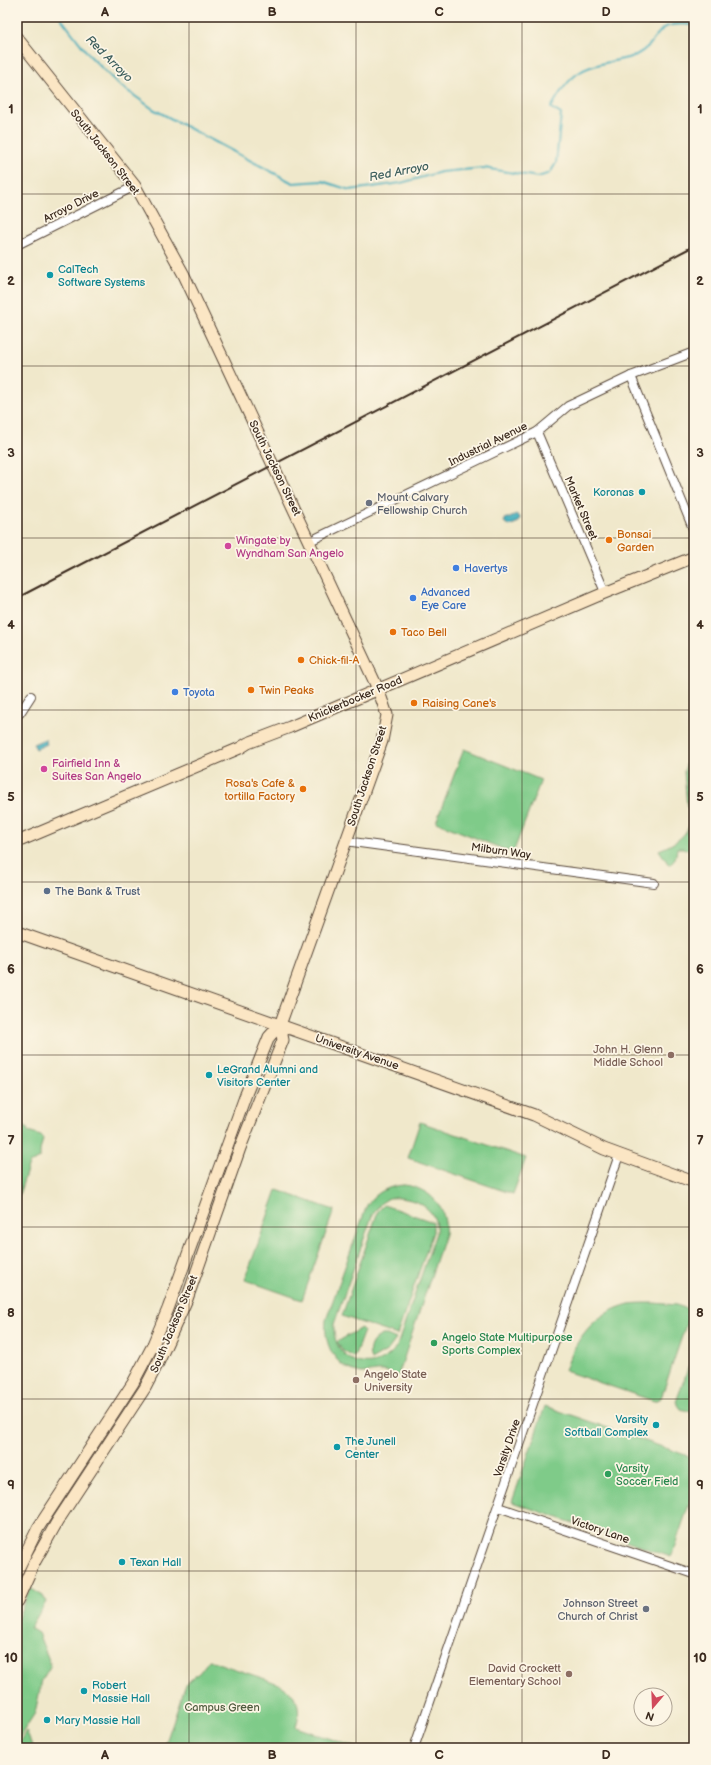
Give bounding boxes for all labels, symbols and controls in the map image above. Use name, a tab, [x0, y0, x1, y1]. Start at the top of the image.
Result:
text: A	[100, 4, 109, 20]
text: B	[267, 4, 277, 20]
text: C	[434, 4, 444, 20]
text: D	[601, 4, 611, 20]
water label: Red Arroyo	[82, 32, 136, 86]
text: 1	[8, 101, 14, 117]
text: 1	[697, 101, 703, 117]
street label: South Jackson Street	[68, 107, 143, 198]
water label: Red Arroyo	[368, 159, 430, 185]
street label: Arroyo Drive	[41, 186, 101, 225]
place label: CalTech Software Systems	[58, 263, 146, 289]
marker: CalTech Software Systems	[45, 270, 55, 280]
text: 2	[7, 273, 15, 289]
text: 2	[696, 273, 704, 289]
street label: South Jackson Street	[246, 418, 304, 518]
street label: Industrial Avenue	[447, 419, 530, 469]
text: 3	[7, 445, 15, 461]
text: 3	[696, 445, 704, 461]
street label: Market Street	[562, 474, 600, 542]
place label: Koronas	[593, 486, 635, 499]
marker: Koronas	[637, 487, 647, 497]
place label: Mount Calvary Fellowship Church	[377, 491, 467, 517]
marker: Mount Calvary Fellowship Church	[364, 498, 374, 508]
place label: Bonsai Garden	[617, 528, 654, 554]
place label: Wingate by Wyndham San Angelo	[236, 534, 344, 560]
marker: Bonsai Garden	[604, 535, 614, 545]
marker: Wingate by Wyndham San Angelo	[223, 541, 233, 551]
place label: Havertys	[464, 562, 508, 575]
marker: Havertys	[451, 563, 461, 573]
place label: Advanced Eye Care	[421, 586, 470, 612]
marker: Advanced Eye Care	[408, 593, 418, 603]
text: 4	[7, 617, 15, 633]
text: 4	[696, 617, 704, 633]
place label: Taco Bell	[401, 626, 447, 639]
marker: Taco Bell	[388, 627, 398, 637]
place label: Chick-fil-A	[309, 654, 359, 667]
marker: Chick-fil-A	[296, 655, 306, 665]
street label: Knickerbocker Road	[306, 673, 404, 725]
place label: Twin Peaks	[259, 684, 314, 697]
marker: Twin Peaks	[246, 685, 256, 695]
place label: Toyota	[183, 686, 215, 699]
marker: Toyota	[170, 687, 180, 697]
place label: Raising Cane's	[422, 697, 497, 710]
marker: Raising Cane's	[409, 698, 419, 708]
street label: South Jackson Street	[345, 724, 390, 828]
place label: Fairfield Inn & Suites San Angelo	[52, 757, 142, 783]
marker: Fairfield Inn & Suites San Angelo	[39, 764, 49, 774]
place label: Rosa's Cafe & tortilla Factory	[225, 777, 295, 803]
marker: Rosa's Cafe & tortilla Factory	[298, 784, 308, 794]
text: 5	[7, 789, 15, 805]
text: 5	[696, 789, 704, 805]
street label: Milburn Way	[470, 840, 532, 862]
place label: The Bank & Trust	[55, 885, 141, 898]
marker: The Bank & Trust	[42, 886, 52, 896]
text: 6	[7, 961, 15, 977]
text: 6	[696, 961, 704, 977]
street label: University Avenue	[313, 1032, 401, 1073]
place label: John H. Glenn Middle School	[593, 1043, 663, 1069]
marker: John H. Glenn Middle School	[666, 1050, 676, 1060]
place label: LeGrand Alumni and Visitors Center	[217, 1063, 318, 1089]
marker: LeGrand Alumni and Visitors Center	[204, 1070, 214, 1080]
text: 7	[7, 1133, 15, 1149]
text: 7	[696, 1133, 704, 1149]
street label: South Jackson Street	[148, 1273, 201, 1375]
text: 8	[7, 1305, 15, 1321]
text: 8	[696, 1305, 704, 1321]
place label: Angelo State Multipurpose Sports Complex	[442, 1331, 573, 1357]
marker: Angelo State Multipurpose Sports Complex	[429, 1338, 439, 1348]
place label: Angelo State University	[364, 1368, 427, 1394]
marker: Angelo State University	[351, 1375, 361, 1385]
place label: Varsity Softball Complex	[565, 1413, 648, 1439]
street label: Varsity Drive	[491, 1417, 523, 1479]
marker: Varsity Softball Complex	[651, 1420, 661, 1430]
place label: The Junell Center	[345, 1435, 396, 1461]
marker: The Junell Center	[332, 1442, 342, 1452]
place label: Varsity Soccer Field	[616, 1462, 678, 1488]
marker: Varsity Soccer Field	[603, 1469, 613, 1479]
text: 9	[7, 1477, 15, 1493]
text: 9	[696, 1477, 704, 1493]
street label: Victory Lane	[569, 1514, 632, 1546]
place label: Texan Hall	[130, 1556, 181, 1569]
marker: Texan Hall	[117, 1557, 127, 1567]
place label: Johnson Street Church of Christ	[558, 1597, 639, 1623]
marker: Johnson Street Church of Christ	[641, 1604, 651, 1614]
text: 10	[4, 1650, 18, 1666]
text: 10	[693, 1650, 707, 1666]
place label: David Crockett Elementary School	[469, 1662, 562, 1688]
marker: David Crockett Elementary School	[564, 1669, 574, 1679]
place label: Robert Massie Hall	[92, 1679, 150, 1705]
marker: Robert Massie Hall	[79, 1686, 89, 1696]
north arrow	[633, 1687, 673, 1727]
park label: Campus Green	[184, 1701, 260, 1714]
text: N	[644, 1708, 656, 1723]
place label: Mary Massie Hall	[55, 1714, 140, 1727]
marker: Mary Massie Hall	[42, 1715, 52, 1725]
text: A	[100, 1747, 109, 1763]
text: B	[267, 1747, 277, 1763]
text: C	[434, 1747, 444, 1763]
text: D	[601, 1747, 611, 1763]

